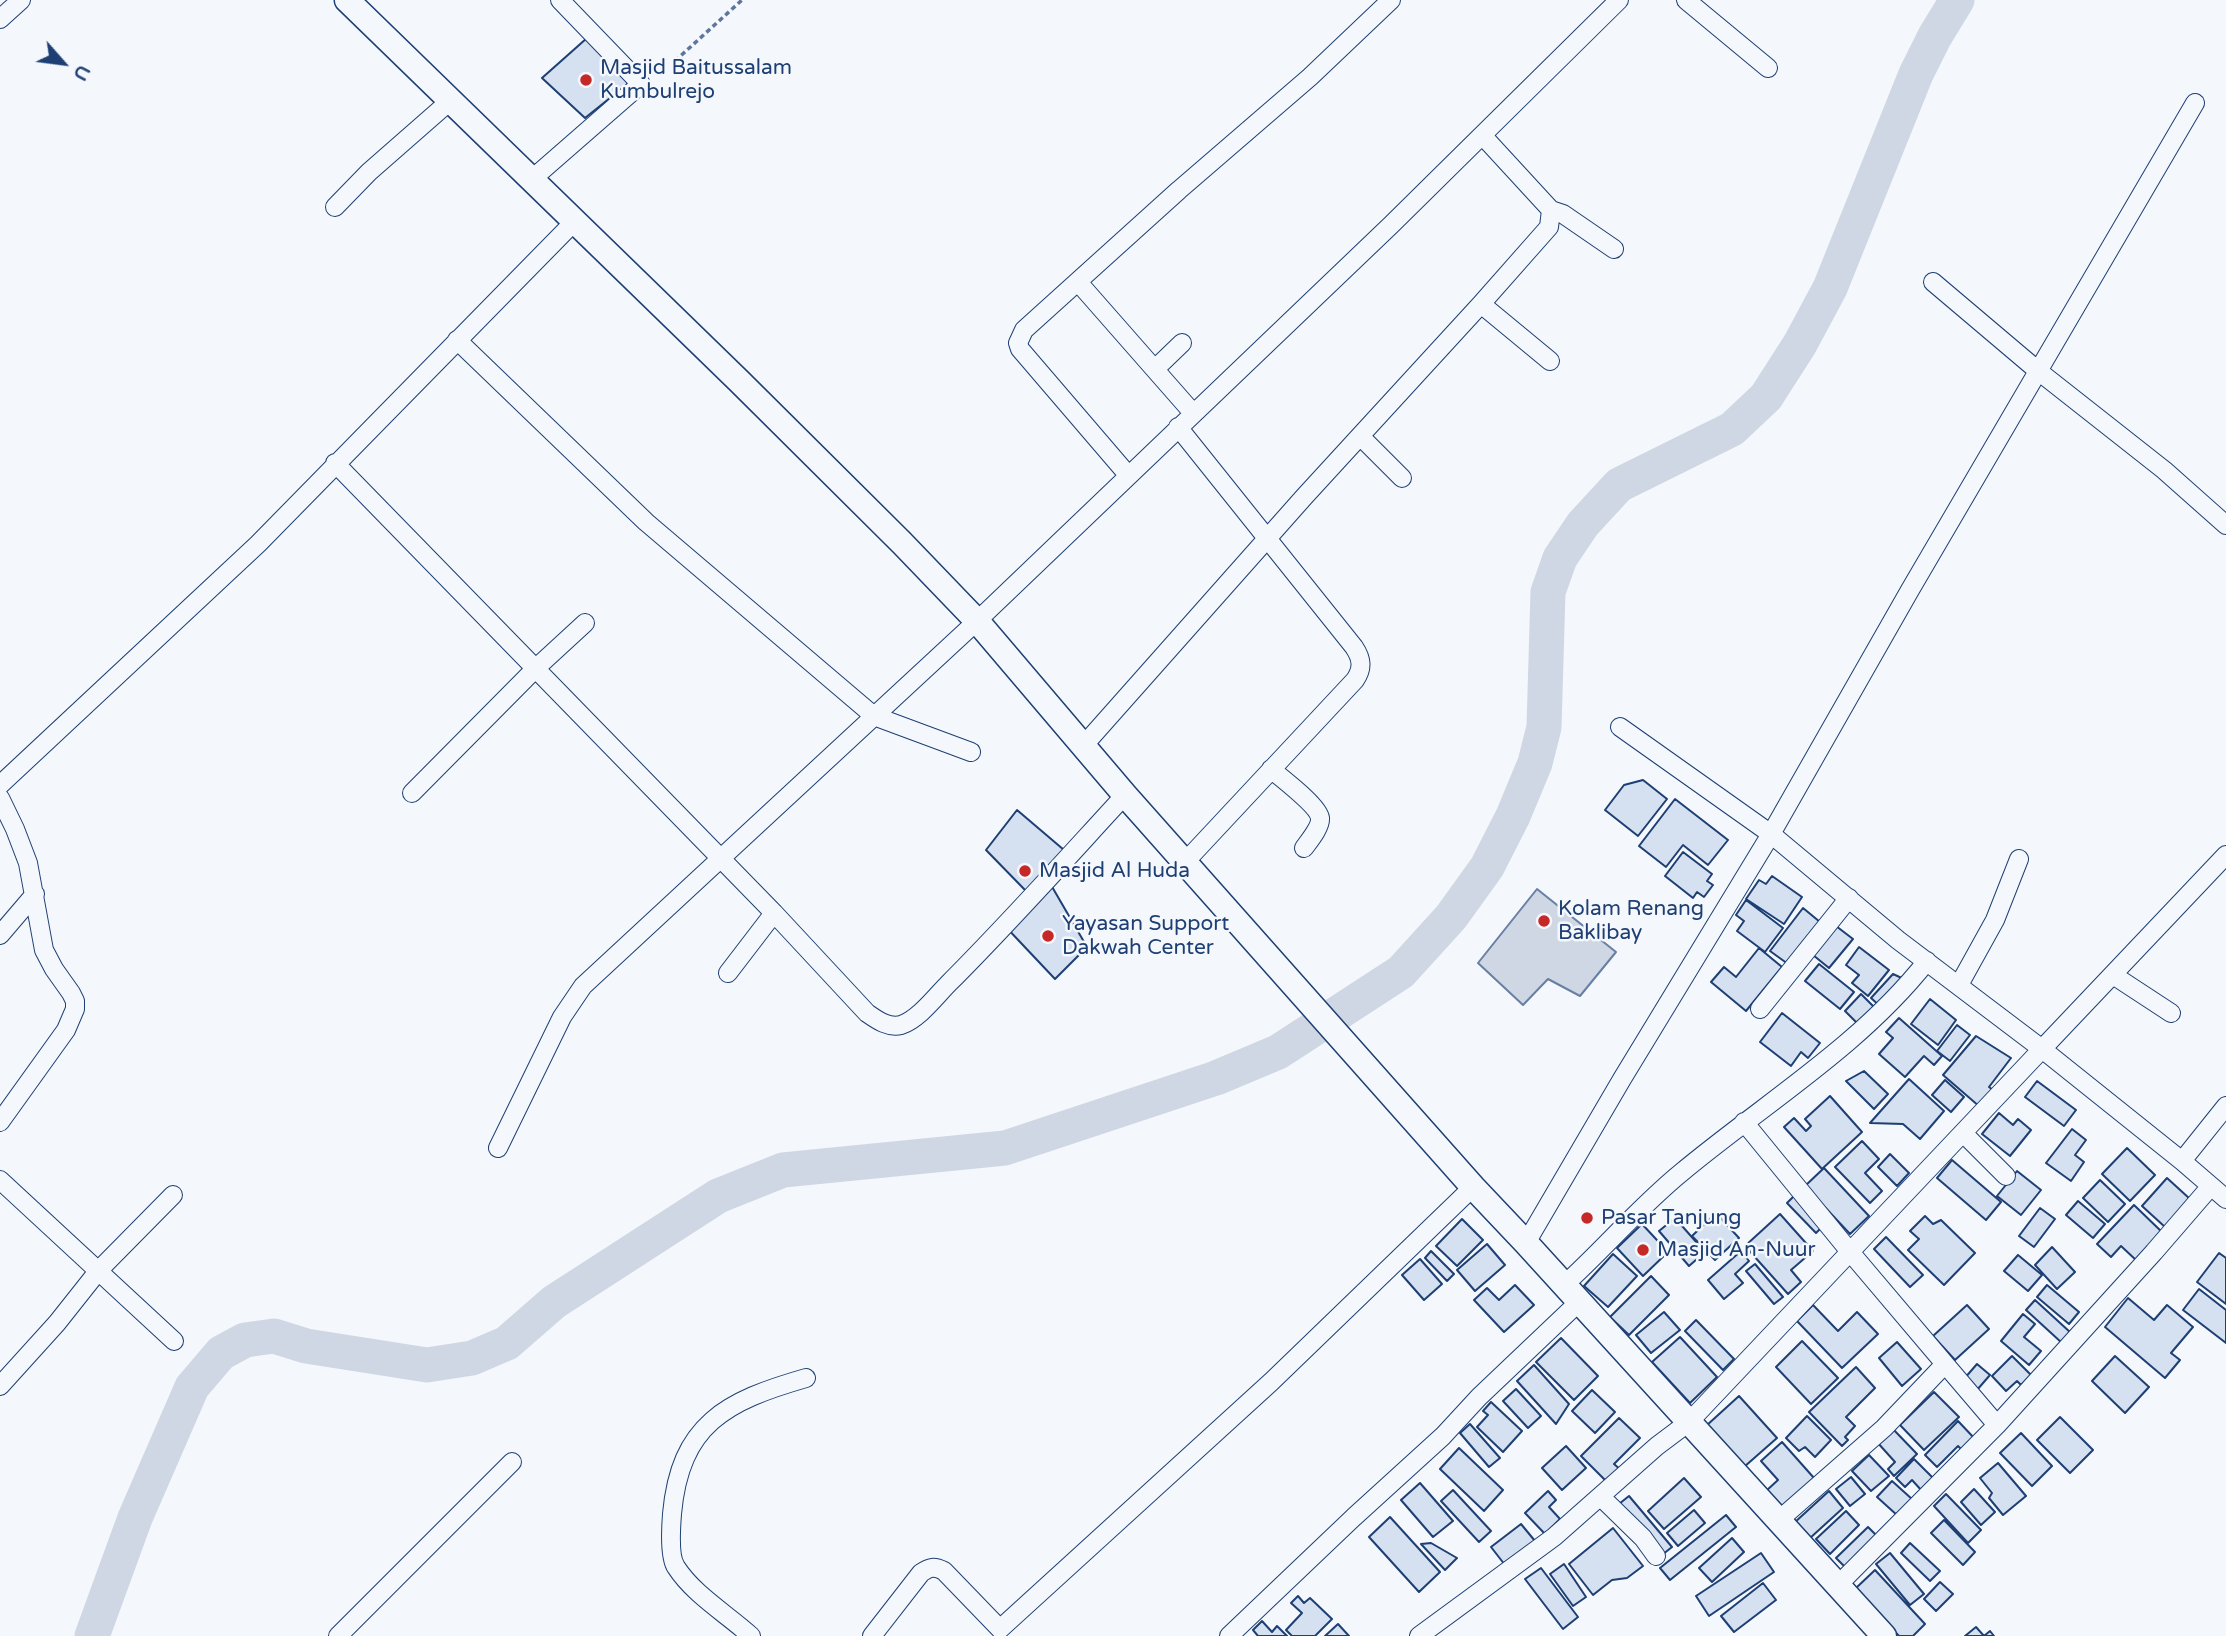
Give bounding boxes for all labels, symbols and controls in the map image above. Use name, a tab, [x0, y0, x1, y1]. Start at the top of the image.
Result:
north arrow	[28, 28, 98, 98]
place label: Masjid Baitussalam Kumbulrejo	[600, 55, 792, 105]
text: U	[68, 61, 95, 84]
marker: Masjid Baitussalam Kumbulrejo	[578, 72, 594, 88]
place label: Masjid Al Huda	[1039, 858, 1190, 884]
marker: Masjid Al Huda	[1017, 863, 1033, 879]
place label: Kolam Renang Baklibay	[1558, 896, 1704, 946]
place label: Yayasan Support Dakwah Center	[1062, 911, 1229, 961]
marker: Kolam Renang Baklibay	[1536, 913, 1552, 929]
marker: Yayasan Support Dakwah Center	[1040, 928, 1056, 944]
place label: Pasar Tanjung	[1601, 1205, 1742, 1231]
marker: Pasar Tanjung	[1579, 1210, 1595, 1226]
place label: Masjid An-Nuur	[1657, 1237, 1816, 1263]
marker: Masjid An-Nuur	[1635, 1242, 1651, 1258]

